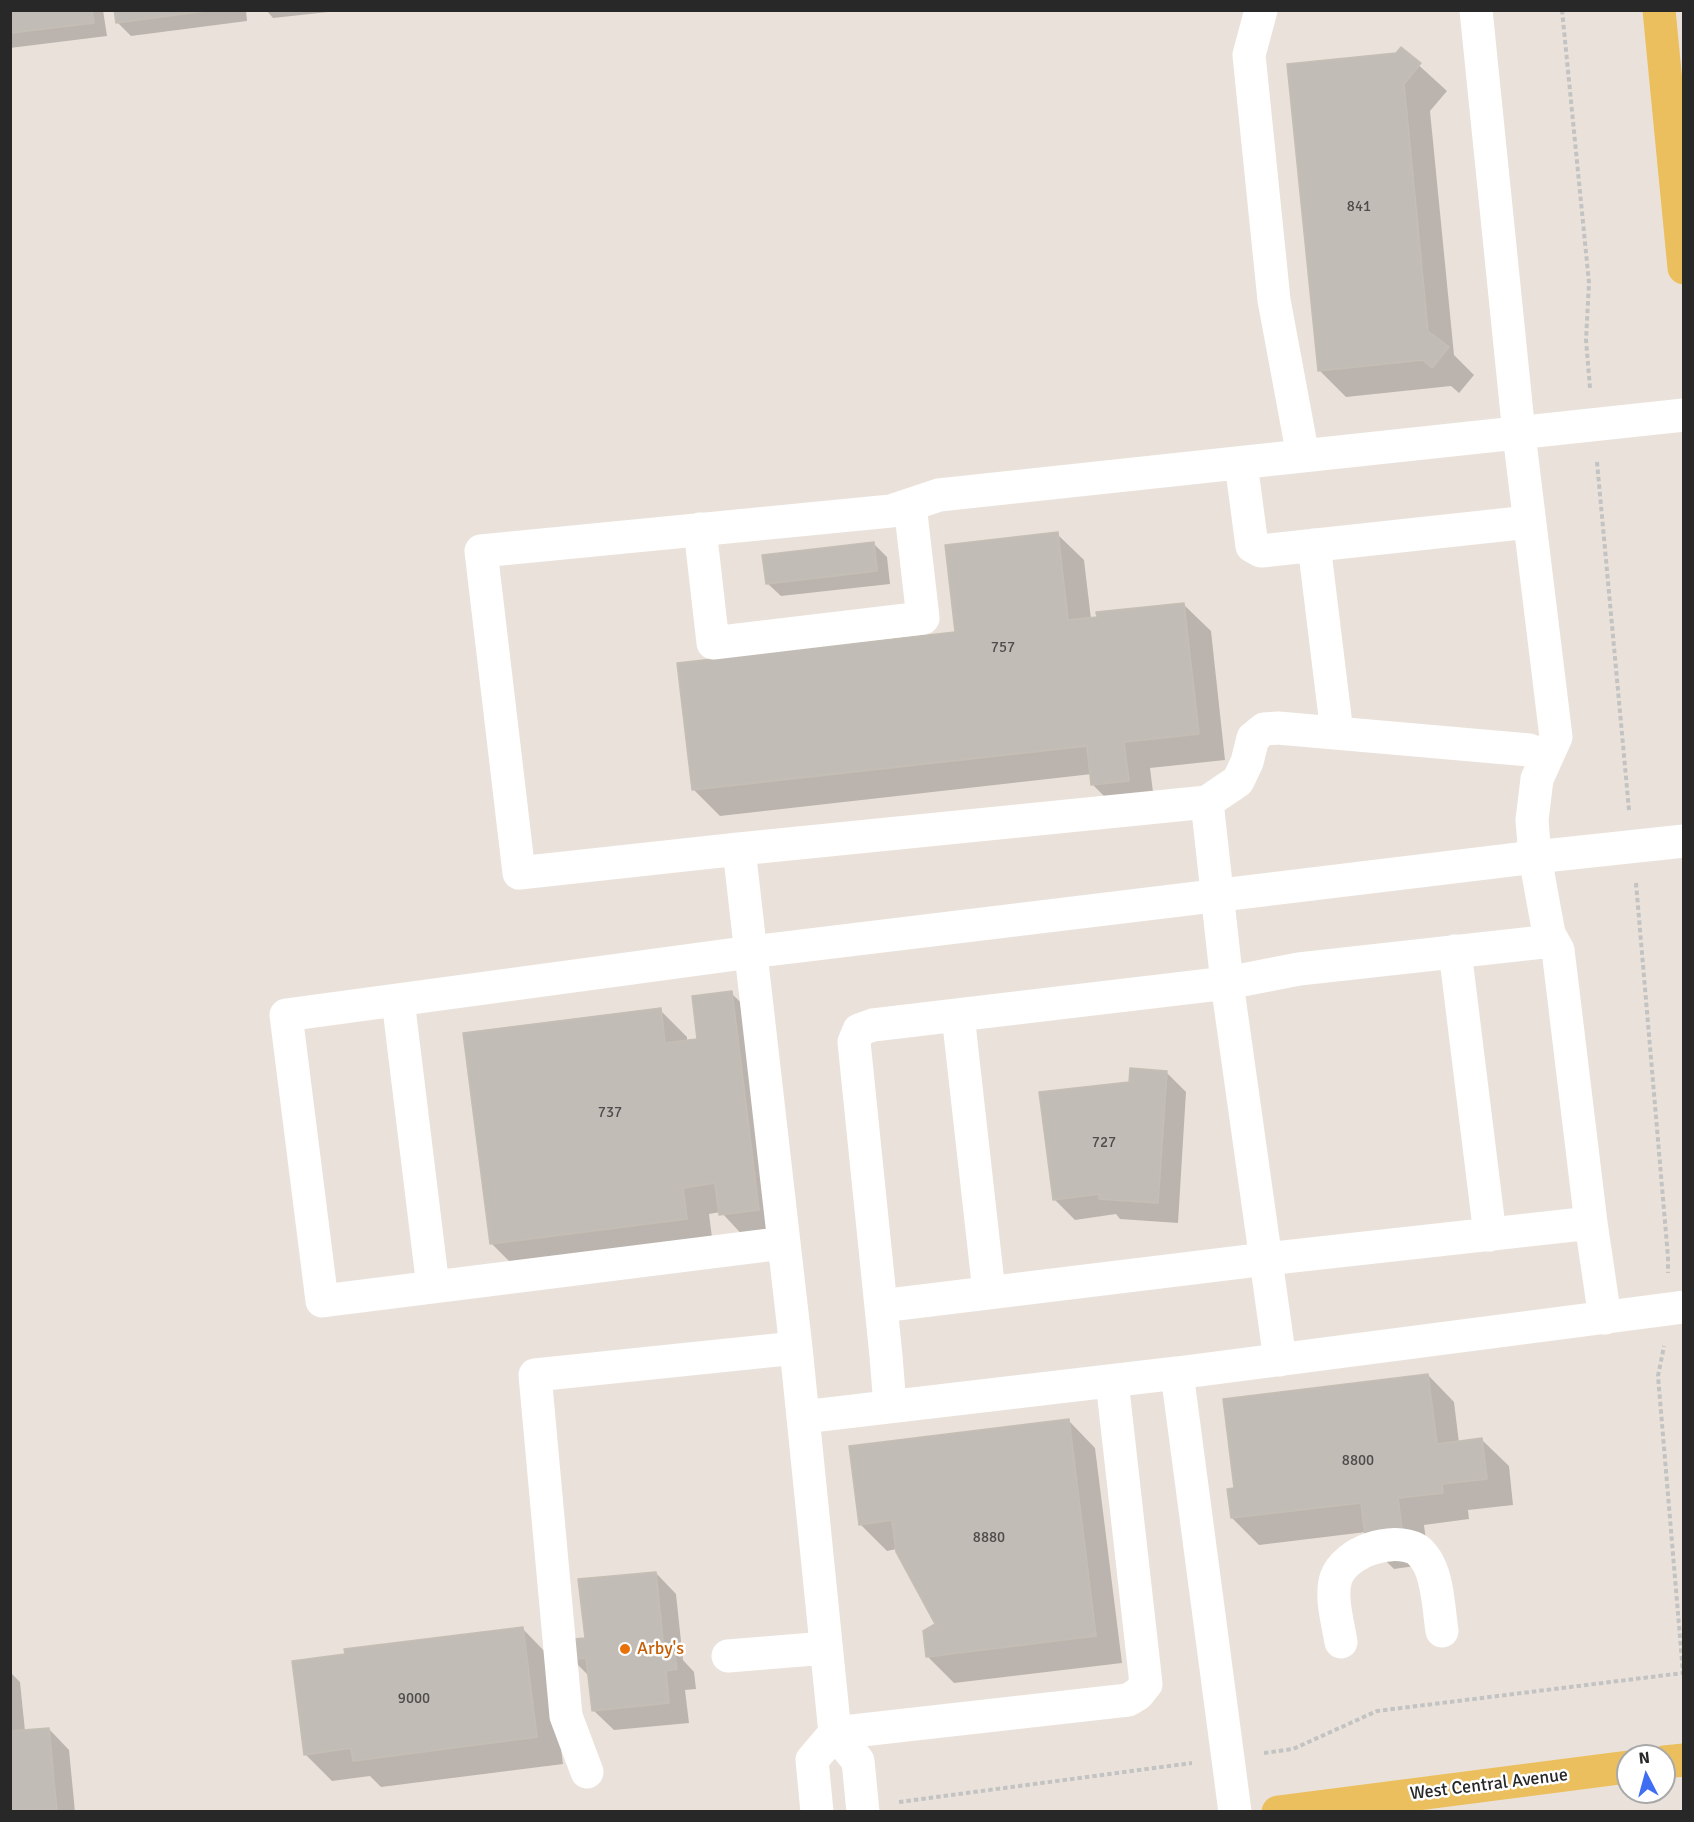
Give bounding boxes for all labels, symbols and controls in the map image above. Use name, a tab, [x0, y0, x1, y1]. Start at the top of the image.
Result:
house number: 841	[1347, 198, 1371, 216]
house number: 757	[991, 639, 1015, 657]
house number: 737	[598, 1104, 622, 1122]
house number: 727	[1092, 1134, 1116, 1152]
house number: 8800	[1342, 1452, 1374, 1470]
house number: 8880	[973, 1529, 1005, 1547]
place label: Arby's	[637, 1638, 684, 1660]
marker: Arby's	[618, 1642, 632, 1656]
house number: 9000	[398, 1690, 430, 1708]
north arrow	[1616, 1744, 1676, 1804]
text: N	[1638, 1748, 1651, 1769]
street label: West Central Avenue	[1409, 1765, 1569, 1805]

